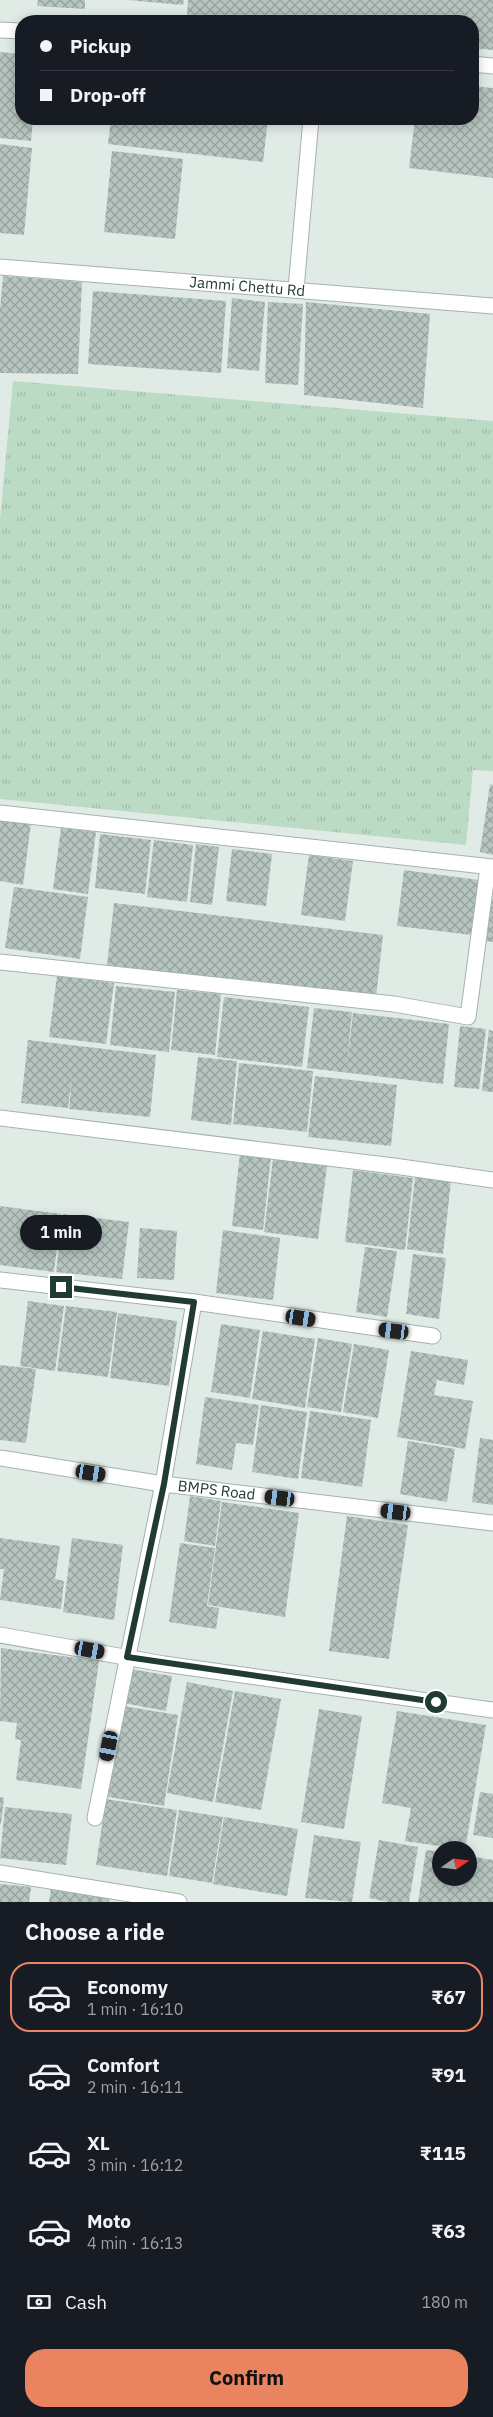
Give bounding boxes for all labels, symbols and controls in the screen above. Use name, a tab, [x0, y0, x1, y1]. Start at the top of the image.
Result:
text: Pickup	[70, 34, 131, 58]
text: Drop-off	[70, 83, 146, 107]
street label: Jammi Chettu Rd	[189, 272, 306, 300]
callout: 1 min	[20, 1214, 102, 1250]
text: 1 min	[40, 1222, 82, 1242]
route end	[50, 1276, 72, 1298]
car	[285, 1308, 316, 1328]
car	[378, 1322, 409, 1340]
car	[75, 1463, 106, 1483]
street label: BMPS Road	[177, 1476, 256, 1504]
car	[264, 1489, 295, 1507]
car	[380, 1503, 411, 1521]
car	[73, 1640, 106, 1660]
route start	[425, 1691, 447, 1713]
car	[98, 1730, 119, 1762]
north arrow	[432, 1841, 478, 1886]
map controls	[432, 1841, 477, 1886]
text: Choose a ride	[25, 1917, 165, 1946]
icon: car	[27, 1975, 72, 2020]
text: Economy	[87, 1975, 168, 1999]
text: ₹67	[431, 1985, 466, 2009]
text: 1 min · 16:10	[87, 1999, 183, 2019]
icon: car	[27, 2053, 72, 2098]
text: Comfort	[87, 2053, 160, 2077]
text: ₹91	[431, 2063, 466, 2087]
text: 2 min · 16:11	[87, 2077, 183, 2097]
icon: car	[27, 2131, 72, 2176]
text: XL	[87, 2131, 110, 2155]
text: ₹115	[420, 2141, 466, 2165]
text: 3 min · 16:12	[87, 2155, 183, 2175]
icon: car	[27, 2209, 72, 2254]
text: Moto	[87, 2209, 131, 2233]
text: ₹63	[431, 2219, 466, 2243]
text: 4 min · 16:13	[87, 2233, 183, 2253]
icon: cash	[25, 2288, 53, 2316]
text: Cash	[65, 2290, 107, 2314]
text: 180 m	[421, 2292, 468, 2312]
button: Confirm	[25, 2349, 468, 2407]

